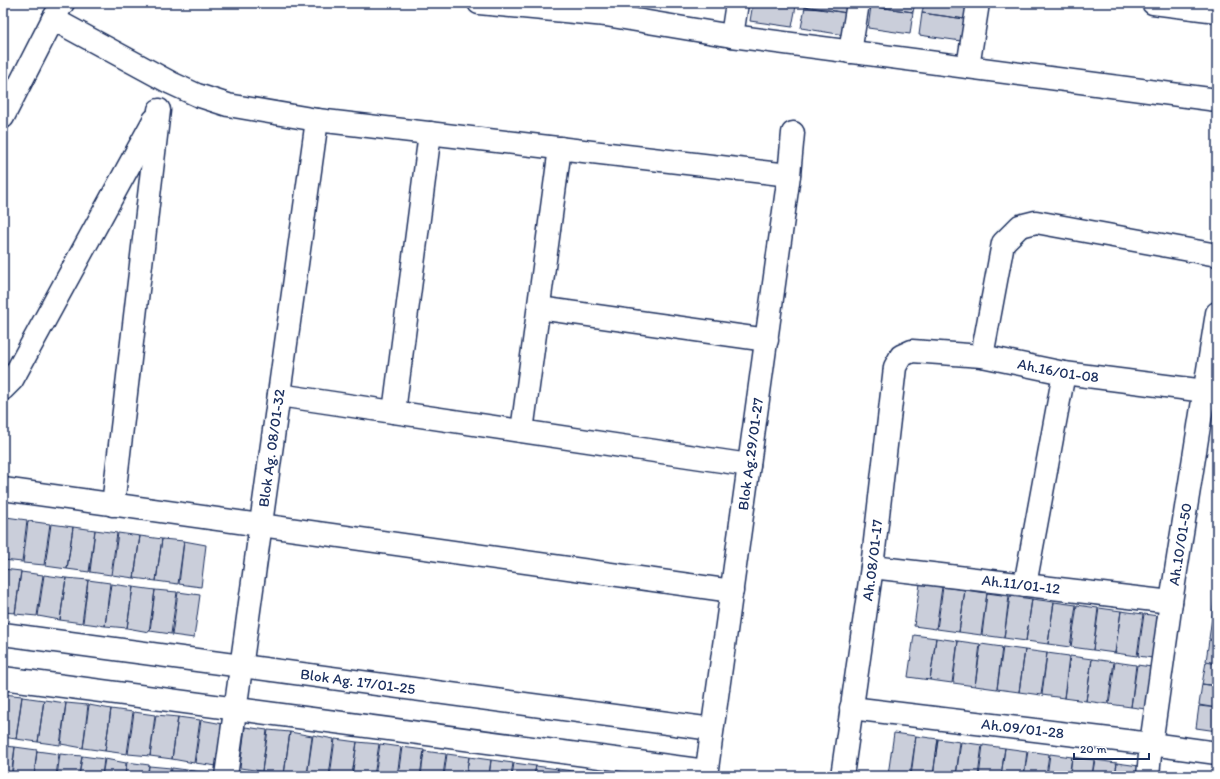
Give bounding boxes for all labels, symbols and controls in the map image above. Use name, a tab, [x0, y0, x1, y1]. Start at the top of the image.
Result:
street label: Ah.16/01-08	[1016, 355, 1100, 386]
street label: Blok Ag. 08/01-32	[254, 388, 289, 508]
street label: Blok Ag.29/01-27	[734, 396, 767, 511]
street label: Ah.10/01-50	[1165, 502, 1196, 587]
street label: Ah.08/01-17	[858, 518, 886, 602]
street label: Ah.11/01-12	[981, 571, 1061, 598]
street label: Blok Ag. 17/01-25	[299, 665, 417, 698]
street label: Ah.09/01-28	[980, 715, 1065, 743]
scale bar	[1074, 735, 1149, 761]
text: 20 m	[1080, 742, 1107, 756]

